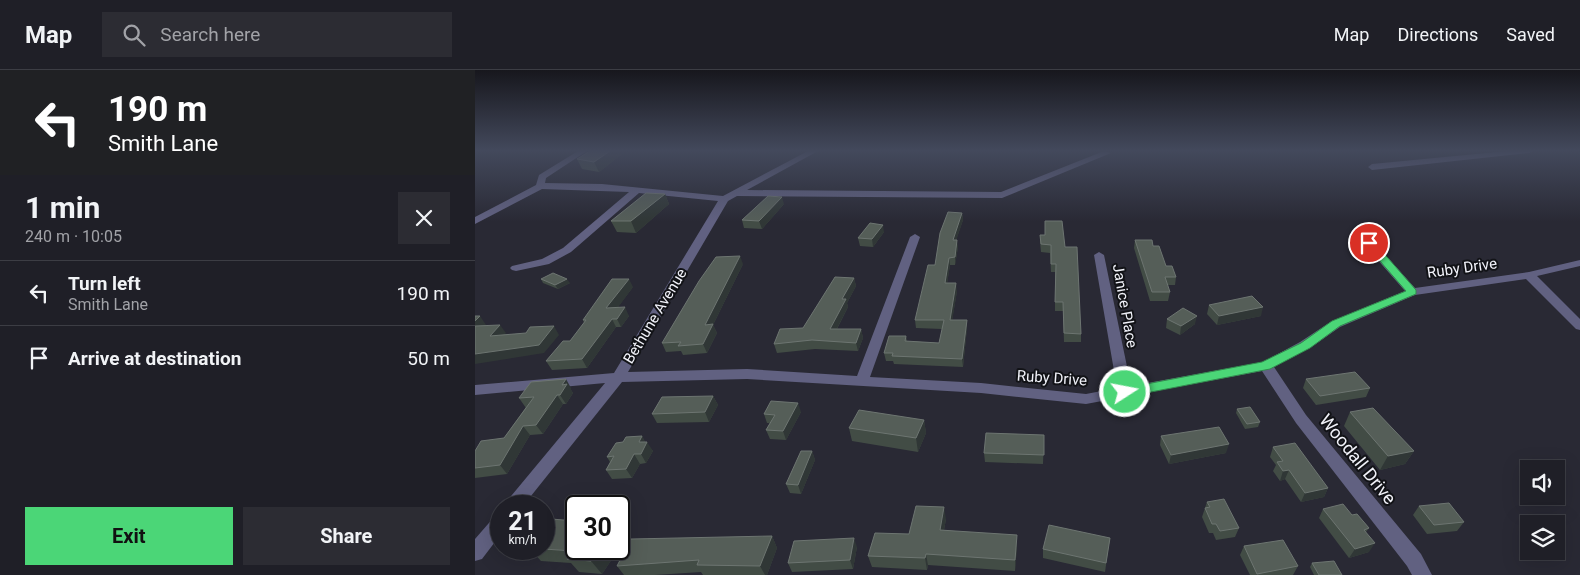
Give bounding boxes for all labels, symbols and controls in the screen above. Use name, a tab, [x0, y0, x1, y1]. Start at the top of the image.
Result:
search box	[102, 12, 452, 57]
text: Map	[25, 21, 72, 49]
icon: search	[120, 21, 148, 49]
text: Search here	[160, 23, 260, 46]
text: Map	[1334, 24, 1369, 45]
text: Directions	[1397, 24, 1478, 45]
text: Saved	[1506, 24, 1555, 45]
text: 190 m	[108, 89, 207, 130]
icon: left	[25, 90, 90, 155]
text: Smith Lane	[108, 131, 218, 156]
text: 1 min	[25, 190, 100, 225]
button: close	[398, 192, 450, 244]
pin	[1348, 222, 1390, 264]
text: 240 m · 10:05	[25, 227, 122, 246]
icon: arrive	[1355, 229, 1383, 257]
street label: Ruby Drive	[1426, 254, 1498, 282]
street label: Janice Place	[1109, 263, 1141, 349]
street label: Bethune Avenue	[620, 265, 690, 367]
text: Turn left	[68, 272, 141, 295]
icon: left	[25, 279, 53, 307]
text: 190 m	[397, 282, 450, 305]
text: Smith Lane	[68, 295, 148, 314]
icon: arrive	[25, 344, 53, 372]
text: Arrive at destination	[68, 347, 241, 370]
text: 50 m	[407, 347, 450, 370]
position arrow	[1098, 365, 1150, 417]
street label: Ruby Drive	[1016, 367, 1088, 389]
street label: Woodall Drive	[1315, 410, 1401, 508]
map controls	[1520, 460, 1565, 560]
button: sound	[1520, 460, 1565, 505]
speed limit sign: 30	[565, 495, 630, 560]
button: Exit	[25, 507, 233, 565]
button: Share	[243, 507, 450, 565]
text: 21	[508, 507, 537, 536]
button: layers	[1520, 515, 1565, 560]
text: km/h	[508, 533, 537, 547]

